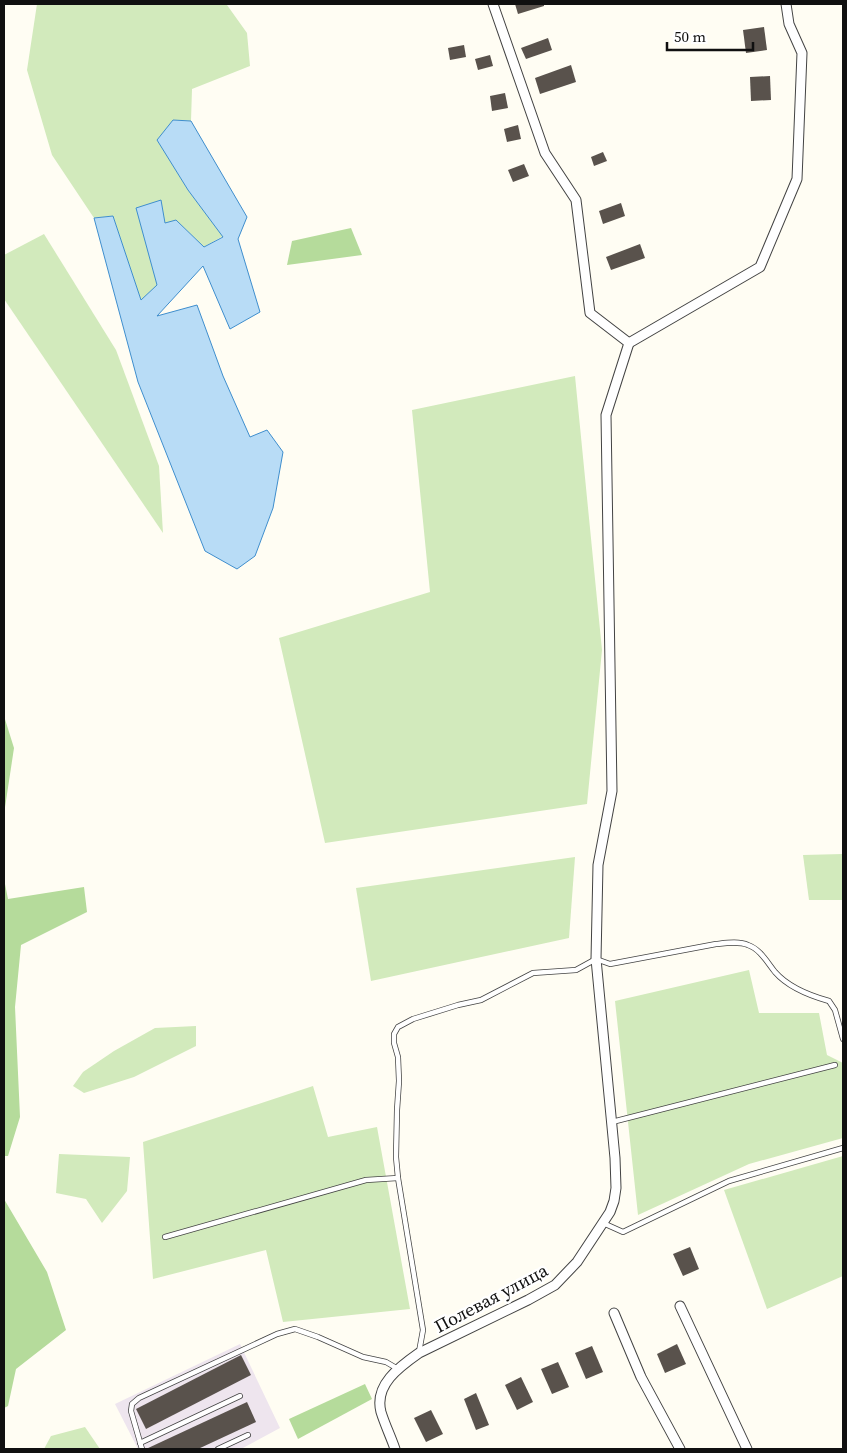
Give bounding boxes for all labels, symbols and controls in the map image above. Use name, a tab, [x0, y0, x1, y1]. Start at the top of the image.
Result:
scale bar	[667, 20, 753, 52]
text: 50 m	[674, 26, 706, 47]
street label: Полевая улица	[430, 1257, 553, 1338]

